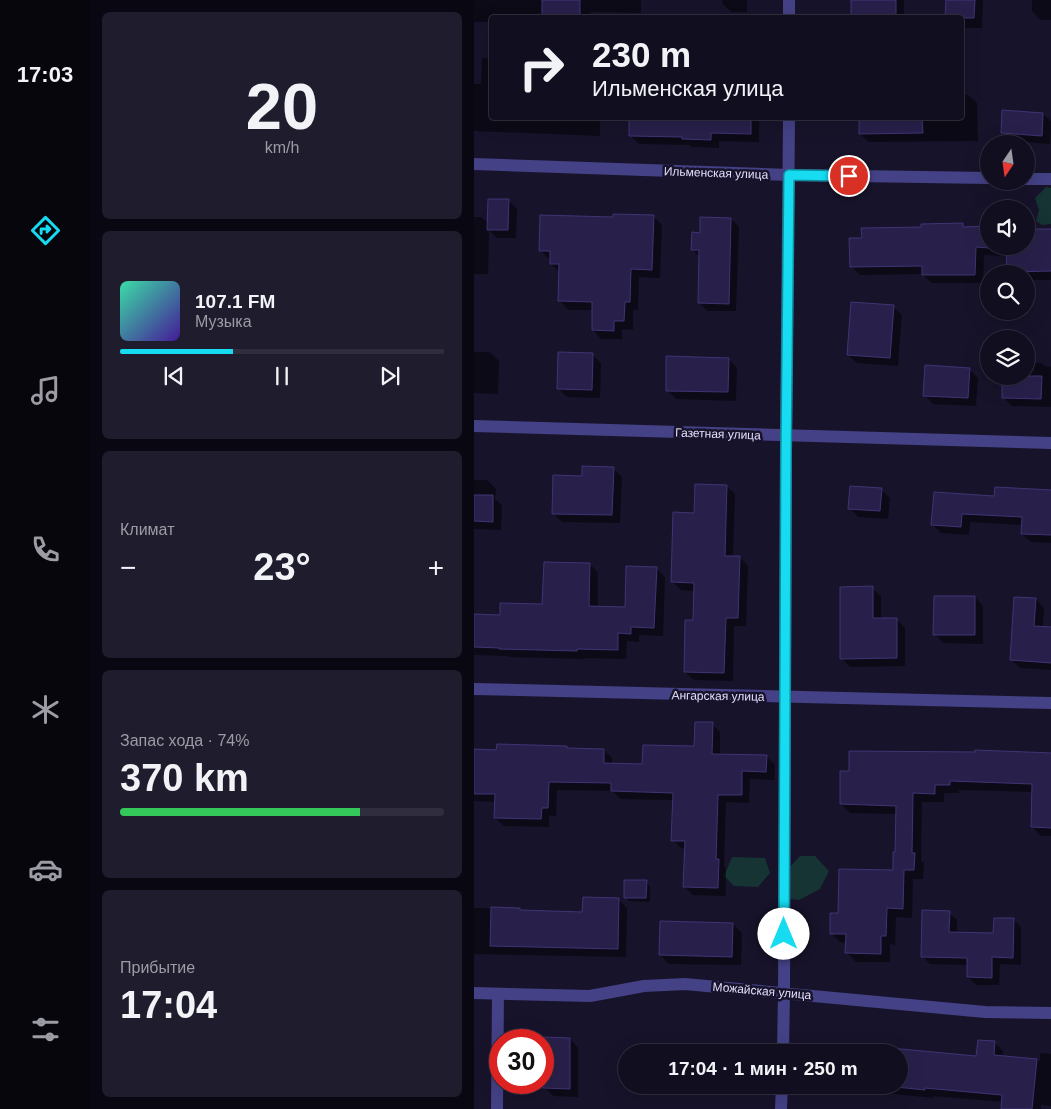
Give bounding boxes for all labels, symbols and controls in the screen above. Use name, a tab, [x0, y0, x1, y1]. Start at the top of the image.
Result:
icon: right	[509, 35, 574, 100]
text: 230 m	[592, 35, 691, 74]
text: 17:03	[17, 62, 73, 87]
text: 20	[246, 70, 318, 143]
text: Ильменская улица	[592, 76, 783, 101]
north arrow	[980, 135, 1035, 190]
map controls	[980, 135, 1035, 385]
text: km/h	[265, 139, 299, 156]
pin	[828, 155, 870, 197]
icon: arrive	[835, 162, 863, 190]
street label: Ильменская улица	[664, 164, 769, 182]
button: sound	[980, 200, 1035, 255]
icon: directions	[28, 213, 63, 248]
button: search	[980, 265, 1035, 320]
text: 107.1 FM	[195, 291, 275, 312]
text: Музыка	[195, 313, 252, 330]
button: layers	[980, 330, 1035, 385]
icon: previous	[160, 362, 188, 390]
icon: pause	[268, 362, 296, 390]
icon: next	[376, 362, 404, 390]
icon: music	[28, 373, 63, 408]
street label: Газетная улица	[675, 426, 761, 443]
text: Климат	[120, 521, 174, 538]
icon: phone	[28, 532, 63, 567]
text: 23°	[253, 546, 311, 588]
text: −	[120, 552, 136, 583]
text: +	[428, 552, 444, 583]
street label: Ангарская улица	[671, 688, 765, 704]
icon: climate	[28, 692, 63, 727]
text: Запас хода · 74%	[120, 732, 249, 749]
text: 370 km	[120, 757, 249, 799]
icon: car	[28, 852, 63, 887]
position arrow	[757, 907, 809, 959]
text: Прибытие	[120, 959, 195, 976]
street label: Можайская улица	[712, 980, 812, 1002]
text: 17:04	[120, 984, 217, 1026]
icon: filters	[28, 1012, 63, 1047]
speed limit sign: 30	[489, 1029, 554, 1094]
text: 17:04 · 1 мин · 250 m	[668, 1058, 858, 1079]

